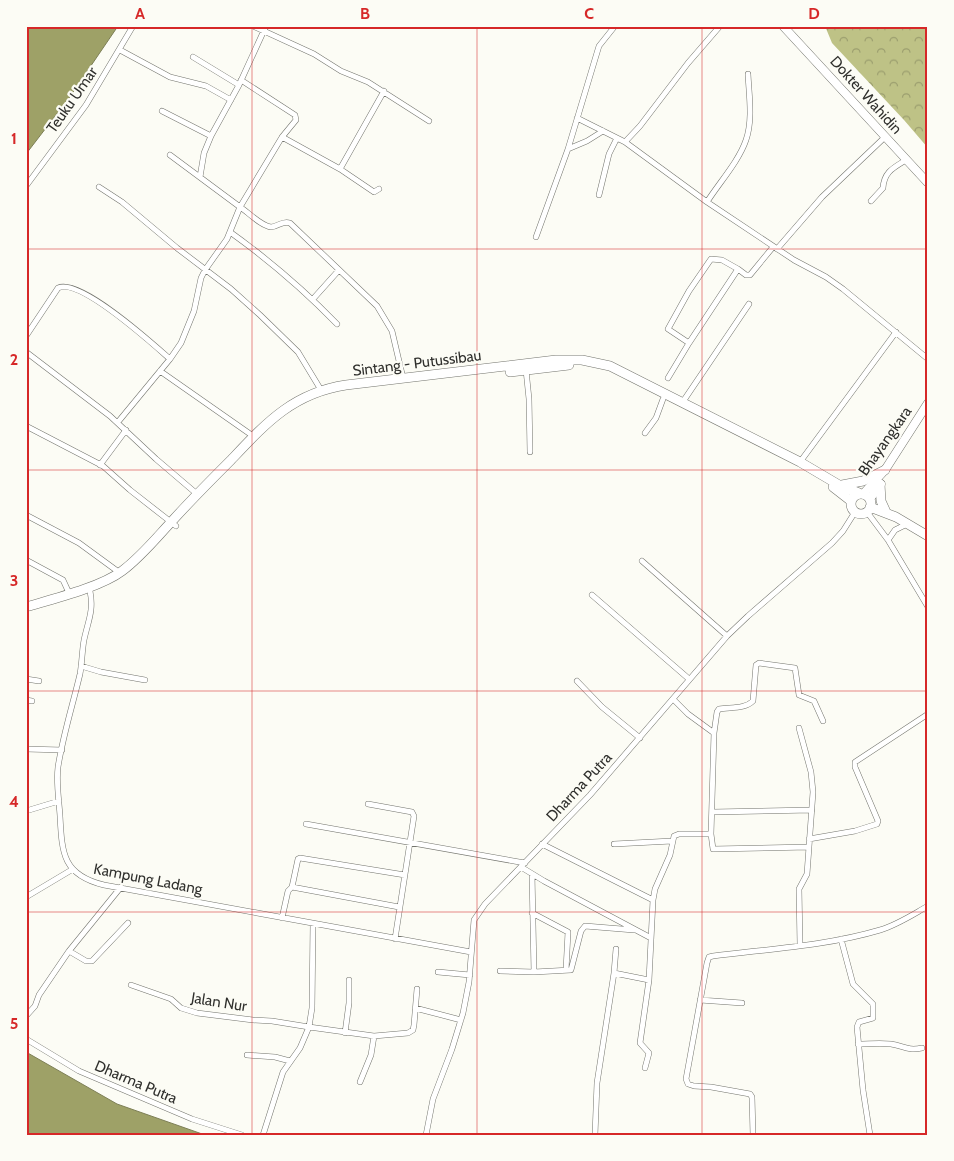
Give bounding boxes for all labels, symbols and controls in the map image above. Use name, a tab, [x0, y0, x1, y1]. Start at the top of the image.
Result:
text: A	[135, 4, 145, 23]
text: B	[360, 4, 370, 23]
text: C	[584, 4, 594, 23]
text: D	[808, 4, 820, 23]
street label: Dokter Wahidin	[826, 52, 906, 138]
street label: Teuku Umar	[43, 63, 101, 136]
text: 1	[11, 129, 17, 148]
street label: Sintang - Putussibau	[352, 346, 482, 380]
text: 2	[10, 350, 18, 369]
street label: Bhayangkara	[855, 402, 916, 479]
text: 3	[10, 571, 18, 590]
street label: Dharma Putra	[542, 748, 616, 825]
text: 4	[9, 792, 19, 811]
street label: Kampung Ladang	[92, 860, 204, 898]
street label: Jalan Nur	[189, 989, 248, 1015]
text: 5	[10, 1014, 18, 1033]
street label: Dharma Putra	[92, 1057, 181, 1108]

